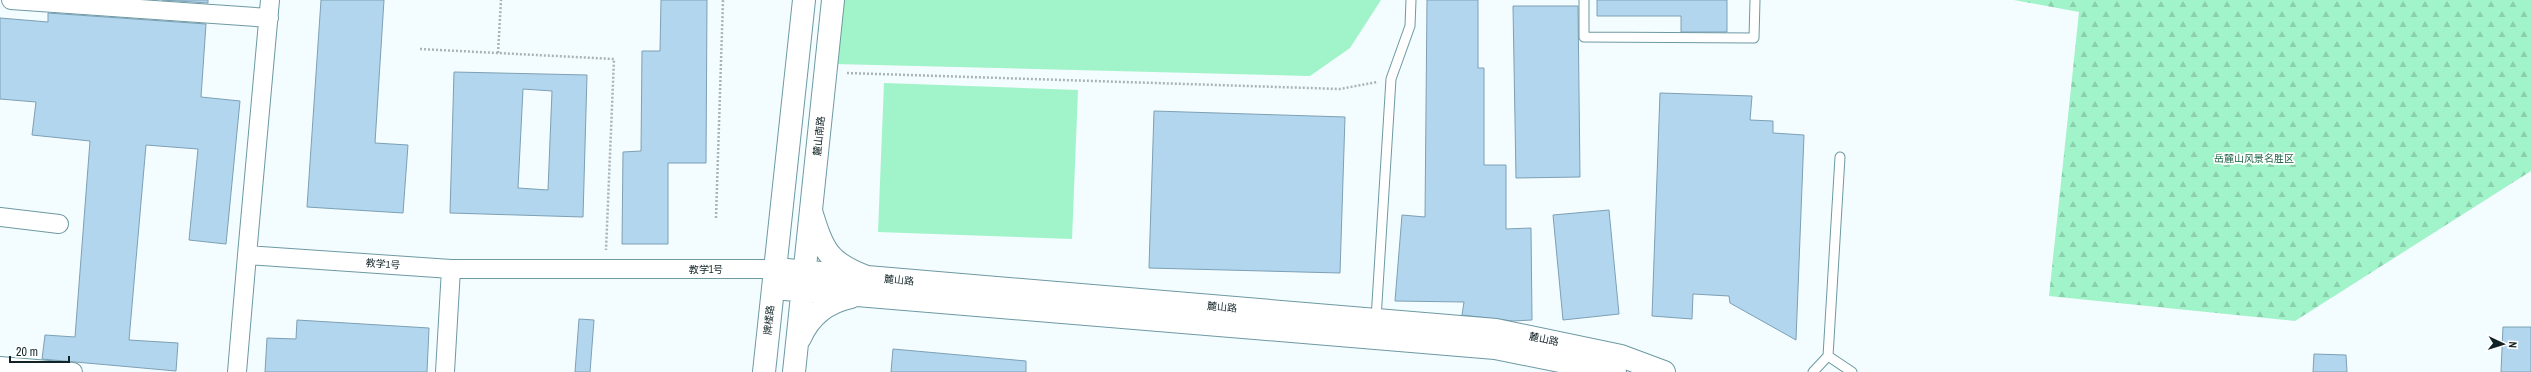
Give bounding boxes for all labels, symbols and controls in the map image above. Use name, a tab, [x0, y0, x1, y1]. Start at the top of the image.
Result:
street label: 麓山南路	[810, 115, 828, 157]
park label: 岳麓山风景名胜区	[2214, 152, 2294, 165]
street label: 教学1号	[365, 256, 401, 272]
street label: 教学1号	[689, 263, 723, 276]
street label: 麓山路	[883, 272, 915, 288]
street label: 麓山路	[1206, 299, 1238, 315]
street label: 牌楼路	[761, 304, 777, 336]
north arrow	[2483, 324, 2523, 364]
street label: 麓山路	[1528, 330, 1560, 348]
scale bar	[10, 338, 69, 364]
text: N	[2506, 341, 2520, 348]
text: 20 m	[16, 344, 38, 360]

